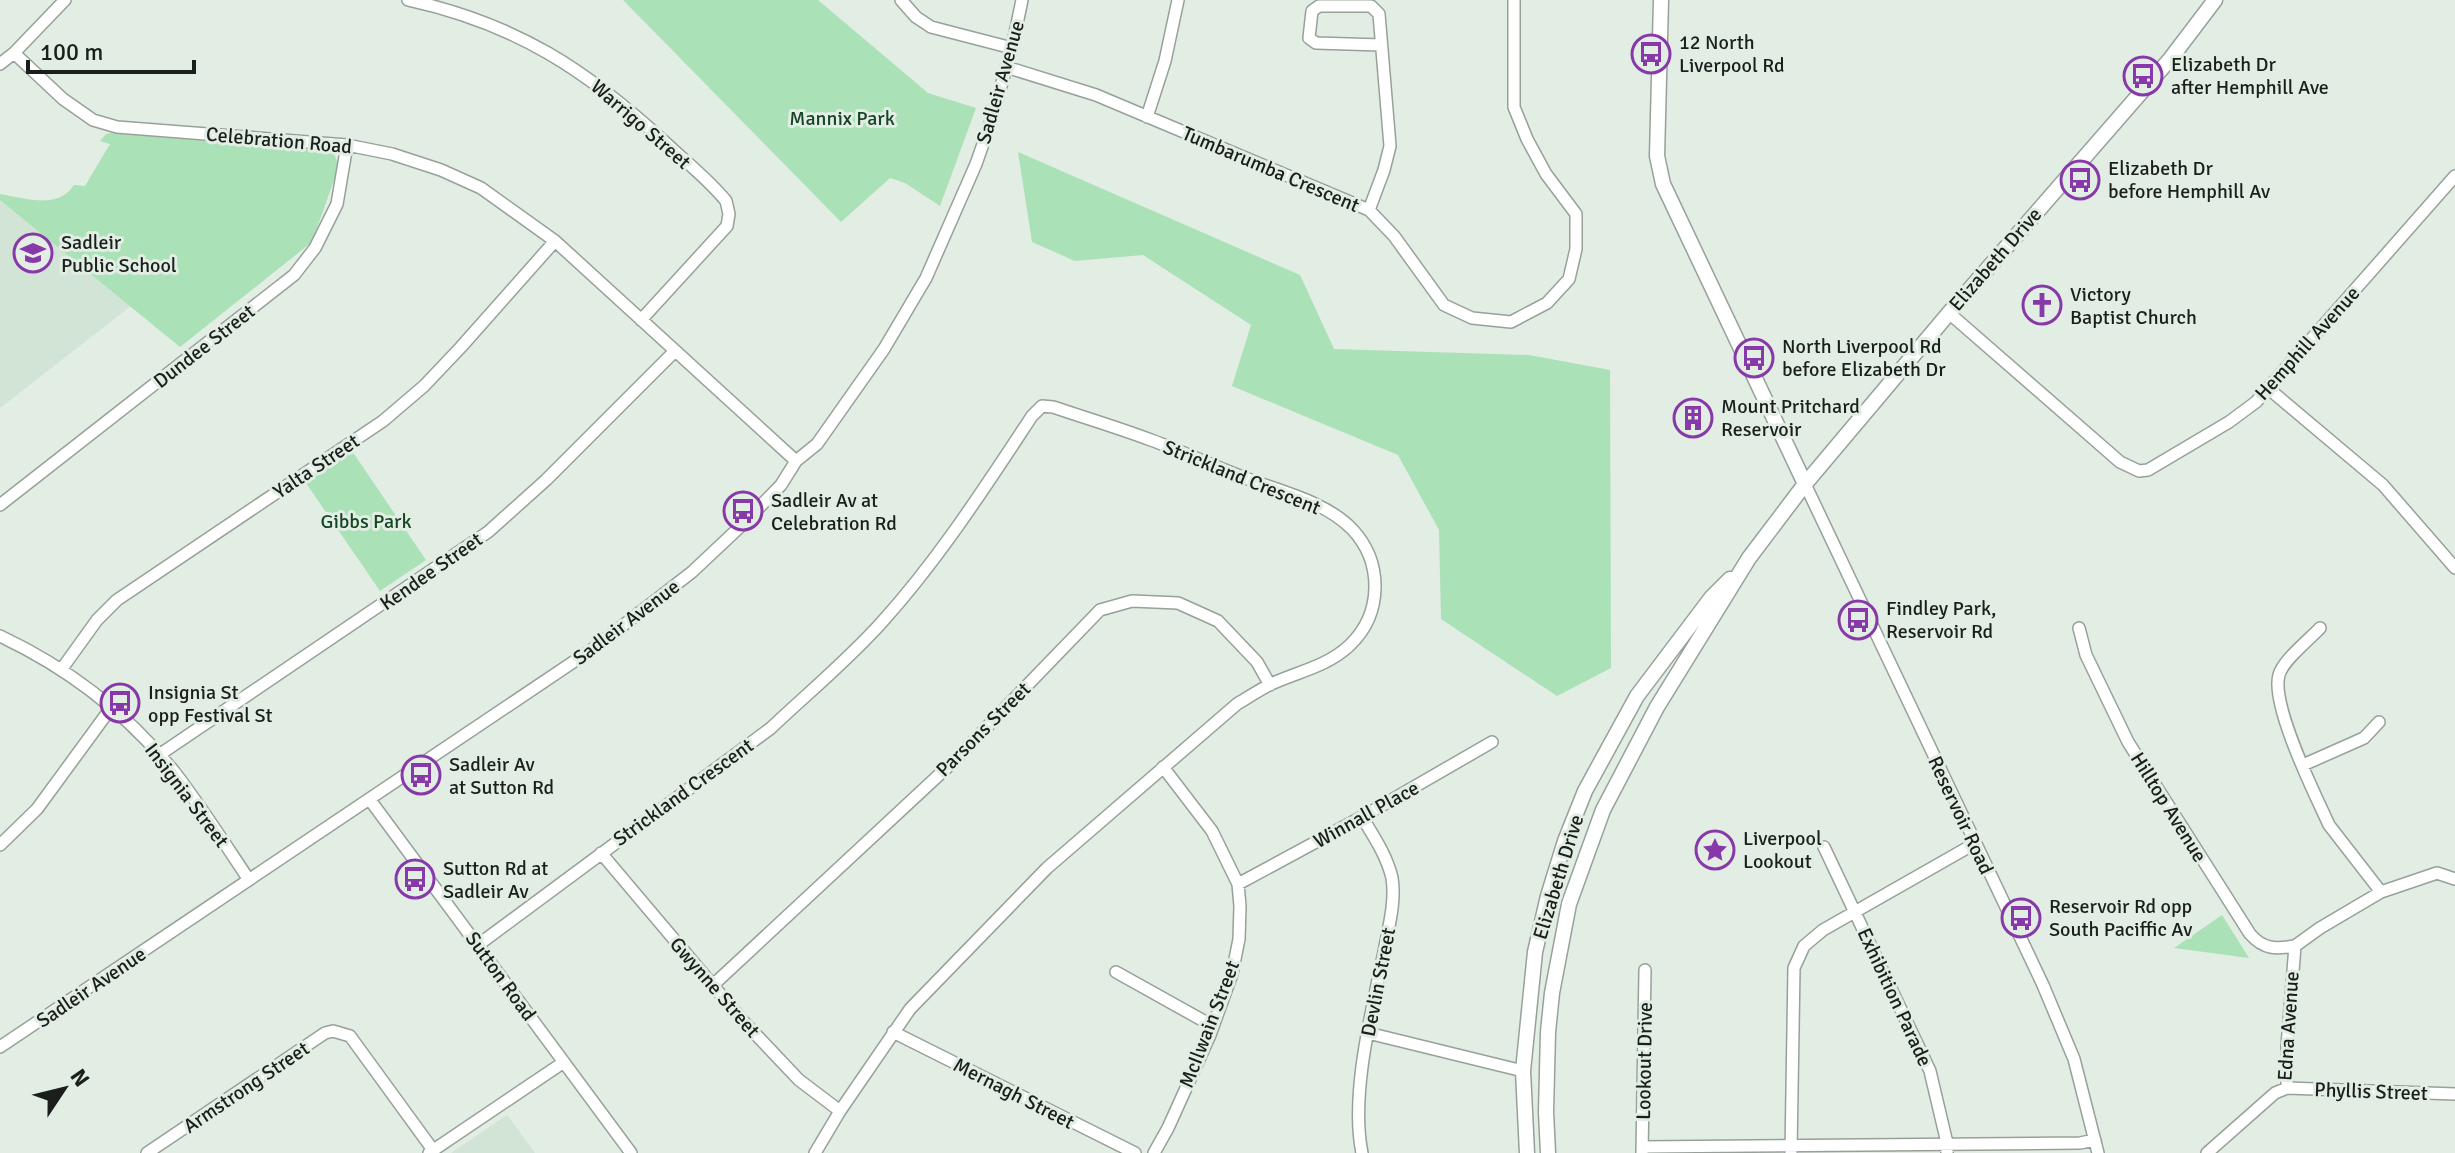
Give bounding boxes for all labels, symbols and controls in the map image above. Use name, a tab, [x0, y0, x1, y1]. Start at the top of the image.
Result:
street label: Sadleir Avenue	[971, 18, 1030, 147]
scale bar	[28, 24, 194, 74]
place label: 12 North Liverpool Rd	[1679, 30, 1785, 78]
bus stop icon: 12 North Liverpool Rd	[1630, 33, 1672, 75]
text: 100 m	[40, 37, 103, 67]
place label: Elizabeth Dr after Hemphill Ave	[2171, 52, 2329, 100]
bus stop icon: Elizabeth Dr after Hemphill Ave	[2122, 55, 2164, 97]
street label: Warrigo Street	[586, 74, 696, 175]
park label: Mannix Park	[789, 106, 895, 131]
street label: Tumbarumba Crescent	[1178, 121, 1363, 218]
street label: Celebration Road	[205, 122, 353, 159]
place label: Elizabeth Dr before Hemphill Av	[2108, 156, 2270, 204]
bus stop icon: Elizabeth Dr before Hemphill Av	[2059, 159, 2101, 201]
street label: Elizabeth Drive	[1944, 202, 2047, 316]
place label: Sadleir Public School	[61, 230, 177, 278]
school or university icon: Sadleir Public School	[12, 232, 54, 274]
street label: Hemphill Avenue	[2250, 281, 2365, 406]
place label: Victory Baptist Church	[2070, 282, 2197, 330]
church icon: Victory Baptist Church	[2021, 284, 2063, 326]
street label: Dundee Street	[149, 299, 260, 394]
place label: North Liverpool Rd before Elizabeth Dr	[1782, 334, 1946, 382]
bus stop icon: North Liverpool Rd before Elizabeth Dr	[1733, 337, 1775, 379]
place label: Mount Pritchard Reservoir	[1721, 394, 1860, 442]
building icon: Mount Pritchard Reservoir	[1672, 397, 1714, 439]
street label: Yalta Street	[268, 429, 364, 504]
street label: Strickland Crescent	[1160, 435, 1324, 520]
place label: Sadleir Av at Celebration Rd	[771, 488, 897, 536]
bus stop icon: Sadleir Av at Celebration Rd	[722, 490, 764, 532]
park label: Gibbs Park	[321, 509, 411, 534]
street label: Kendee Street	[375, 527, 487, 616]
street label: Sadleir Avenue	[568, 574, 685, 671]
place label: Findley Park, Reservoir Rd	[1886, 596, 1996, 644]
bus stop icon: Findley Park, Reservoir Rd	[1837, 599, 1879, 641]
street label: Parsons Street	[931, 677, 1036, 782]
place label: Insignia St opp Festival St	[148, 680, 273, 728]
bus stop icon: Insignia St opp Festival St	[99, 682, 141, 724]
street label: Strickland Crescent	[608, 733, 758, 852]
street label: Insignia Street	[139, 738, 234, 853]
street label: Hilltop Avenue	[2125, 748, 2212, 867]
place label: Sadleir Av at Sutton Rd	[449, 752, 554, 800]
street label: Reservoir Road	[1922, 752, 1999, 878]
bus stop icon: Sadleir Av at Sutton Rd	[400, 754, 442, 796]
street label: Winnall Place	[1309, 775, 1423, 854]
street label: Elizabeth Drive	[1528, 812, 1589, 943]
place label: Liverpool Lookout	[1743, 826, 1822, 874]
place icon: Liverpool Lookout	[1694, 829, 1736, 871]
place label: Sutton Rd at Sadleir Av	[443, 856, 548, 904]
bus stop icon: Sutton Rd at Sadleir Av	[394, 858, 436, 900]
place label: Reservoir Rd opp South Paciffic Av	[2049, 894, 2192, 942]
bus stop icon: Reservoir Rd opp South Paciffic Av	[2000, 897, 2042, 939]
street label: Exhibition Parade	[1852, 924, 1938, 1070]
street label: Devlin Street	[1356, 925, 1401, 1039]
street label: Sutton Road	[460, 927, 541, 1026]
street label: Gwynne Street	[664, 932, 765, 1043]
street label: Sadleir Avenue	[32, 941, 151, 1033]
street label: McIlwain Street	[1174, 957, 1245, 1091]
street label: Edna Avenue	[2272, 970, 2305, 1082]
street label: Lookout Drive	[1631, 1002, 1658, 1120]
street label: Armstrong Street	[179, 1036, 314, 1139]
north arrow	[24, 1049, 104, 1129]
street label: Mernagh Street	[949, 1052, 1078, 1135]
text: N	[65, 1064, 95, 1092]
street label: Phyllis Street	[2314, 1077, 2428, 1106]

